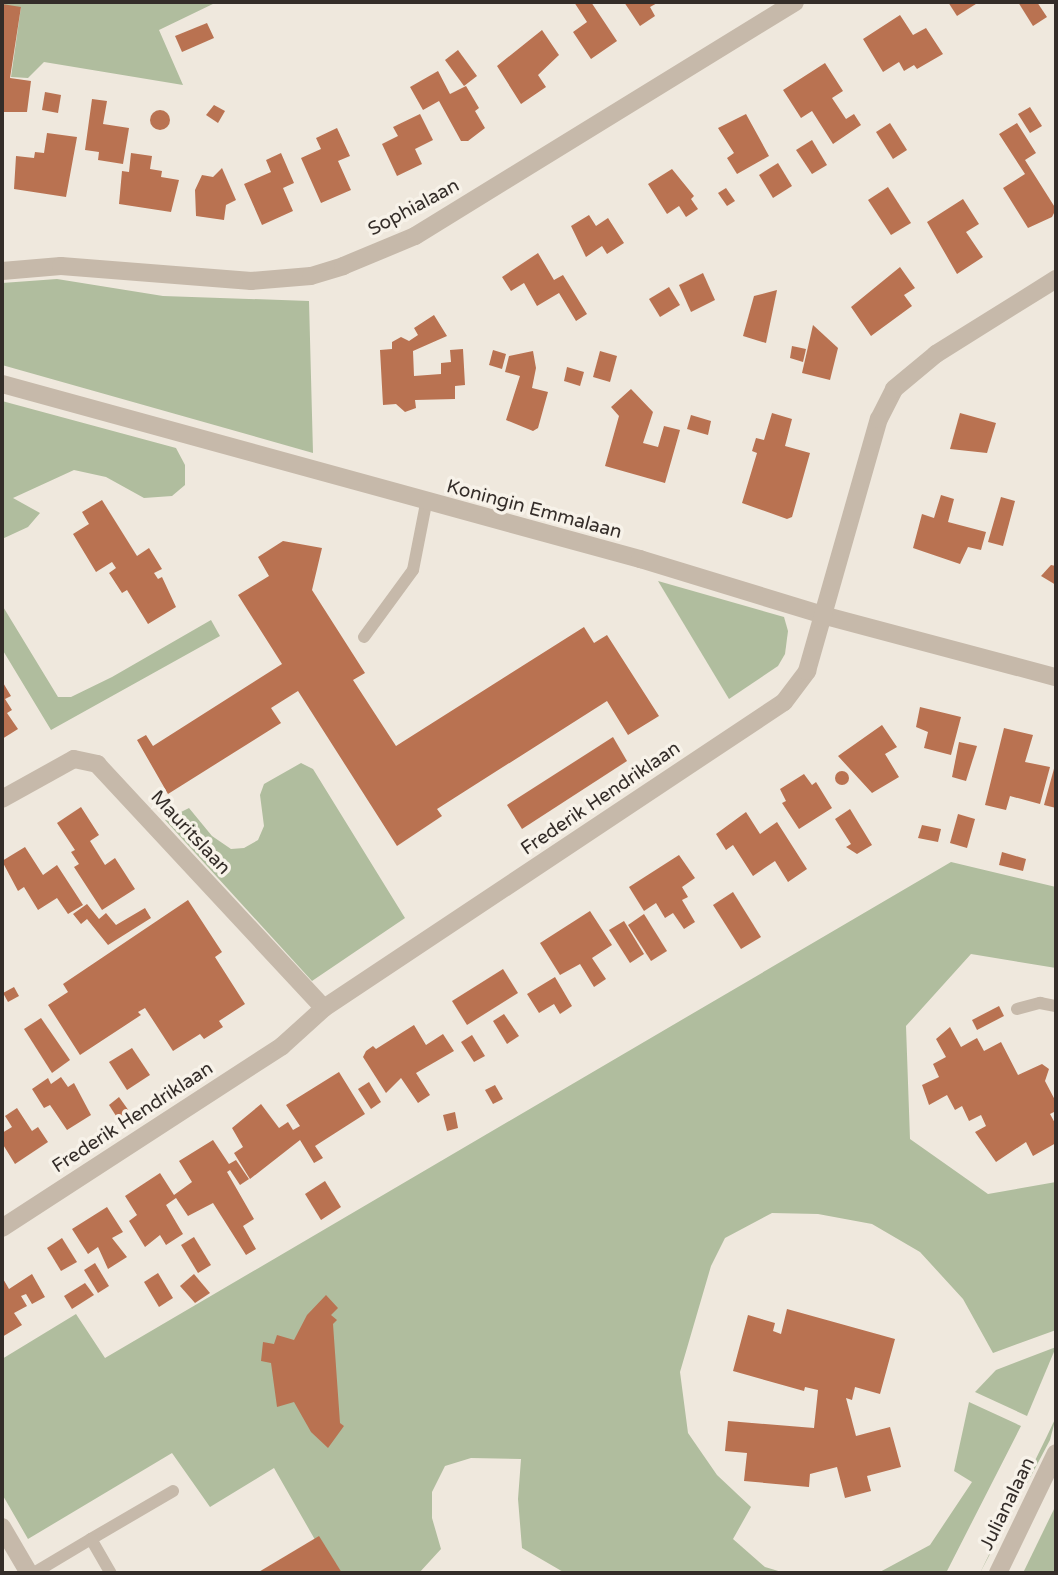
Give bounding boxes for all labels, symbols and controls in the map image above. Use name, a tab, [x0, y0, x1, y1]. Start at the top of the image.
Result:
street label: Sophialaan	[365, 174, 463, 242]
street label: Koningin Emmalaan	[444, 476, 624, 544]
street label: Frederik Hendriklaan	[517, 737, 685, 861]
street label: Mauritslaan	[145, 786, 235, 880]
street label: Frederik Hendriklaan	[48, 1057, 218, 1179]
street label: Julianalaan	[976, 1454, 1040, 1554]

